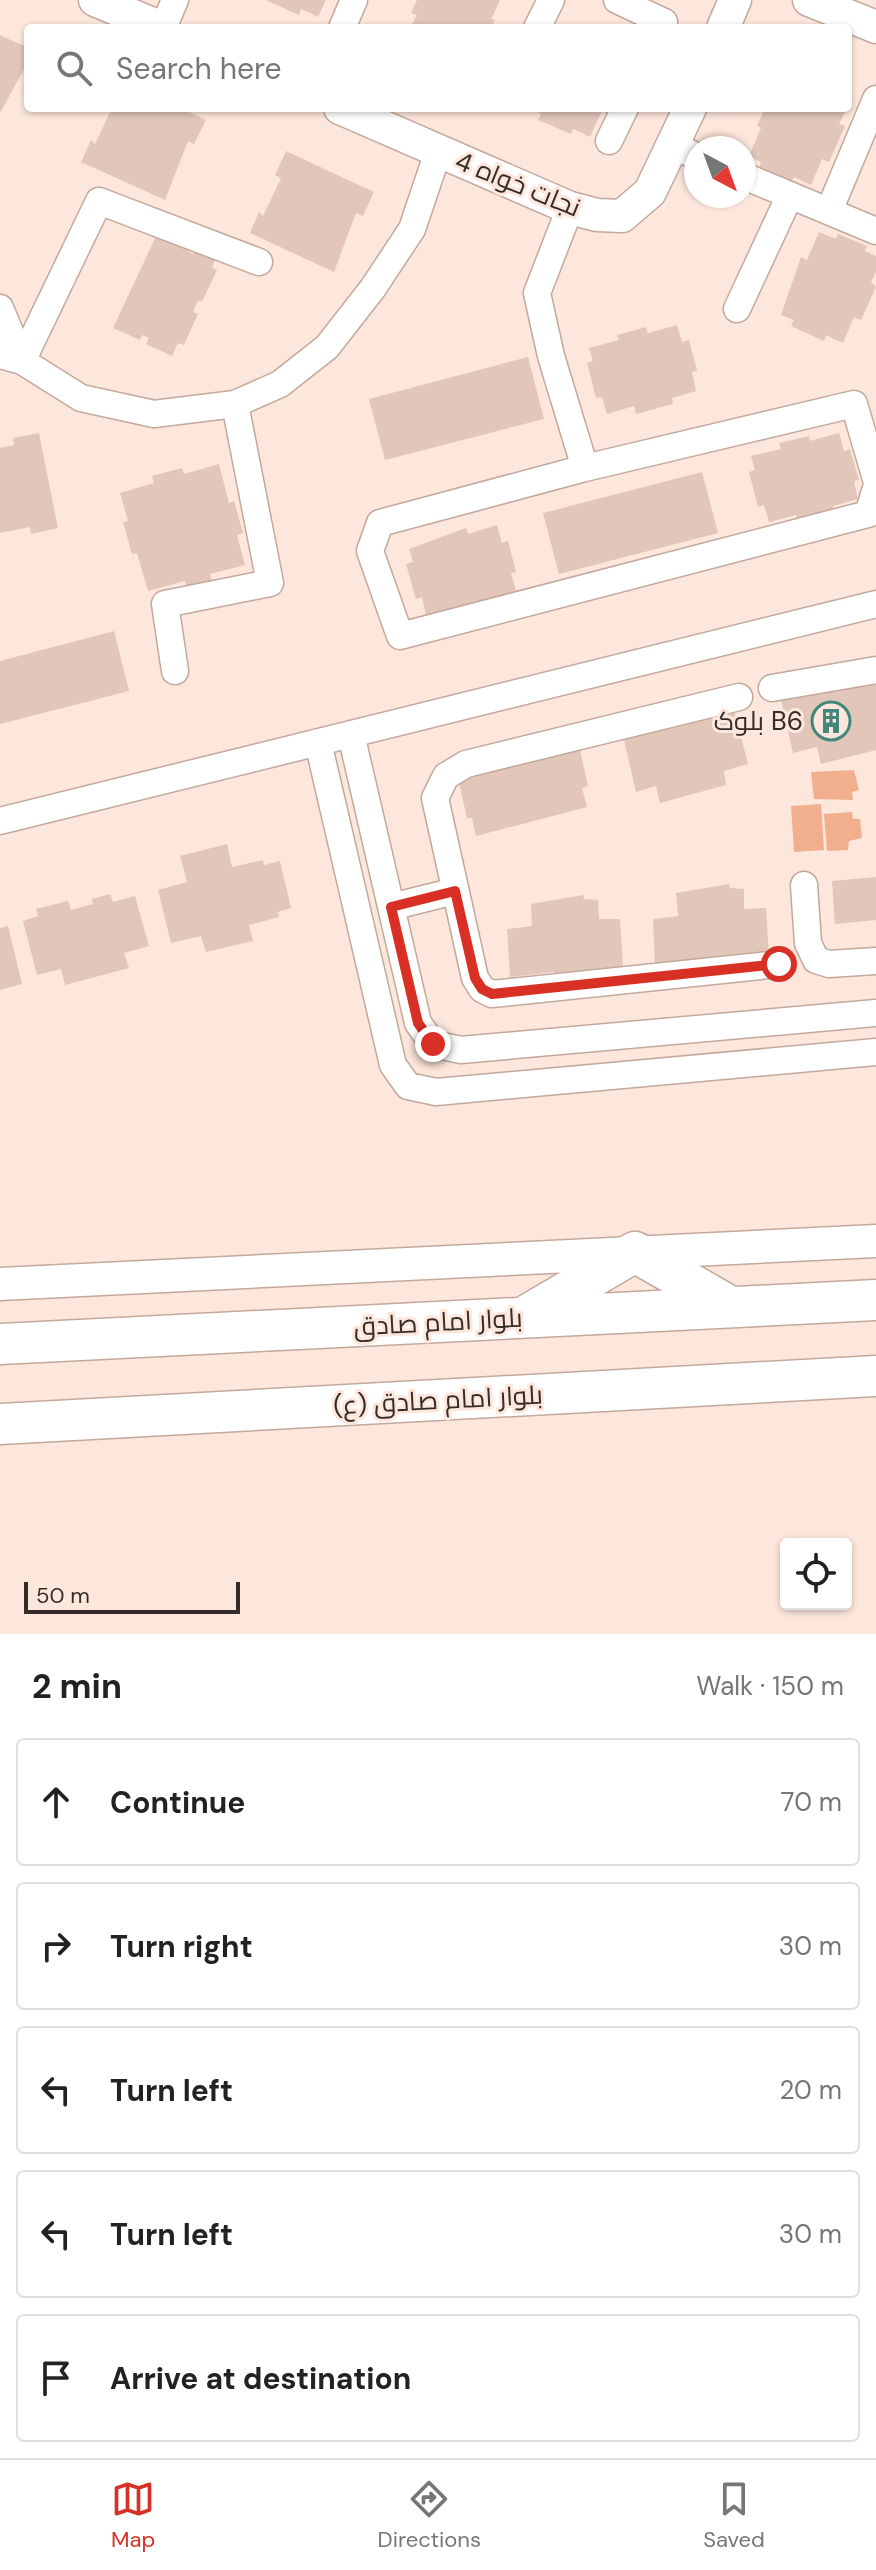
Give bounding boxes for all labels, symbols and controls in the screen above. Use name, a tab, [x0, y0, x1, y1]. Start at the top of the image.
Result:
search box	[24, 24, 852, 112]
icon: search	[52, 46, 96, 90]
text: Search here	[116, 49, 282, 88]
north arrow	[684, 136, 756, 208]
street label: نجات خواه 4	[450, 143, 586, 225]
building icon: بلوک B6	[810, 700, 852, 742]
place label: بلوک B6	[714, 704, 803, 738]
route start	[761, 946, 797, 982]
route end	[415, 1026, 451, 1062]
street label: بلوار امام صادق	[353, 1301, 523, 1344]
street label: بلوار امام صادق (ع)	[332, 1378, 544, 1423]
map controls	[780, 1538, 852, 1610]
button: locate	[780, 1538, 852, 1610]
scale bar	[24, 1578, 240, 1614]
text: 50 m	[36, 1581, 90, 1610]
text: 2 min	[32, 1664, 122, 1709]
text: Walk · 150 m	[696, 1669, 844, 1703]
icon: ahead	[34, 1780, 78, 1824]
text: Continue	[110, 1783, 245, 1822]
text: 70 m	[781, 1785, 842, 1819]
icon: right	[34, 1924, 78, 1968]
text: Turn right	[110, 1927, 253, 1966]
text: 30 m	[779, 1929, 842, 1963]
icon: left	[34, 2068, 78, 2112]
text: Turn left	[110, 2071, 233, 2110]
text: 20 m	[779, 2073, 842, 2107]
icon: left	[34, 2212, 78, 2256]
text: Turn left	[110, 2215, 233, 2254]
text: 30 m	[779, 2217, 842, 2251]
icon: arrive	[34, 2356, 78, 2400]
text: Arrive at destination	[110, 2359, 411, 2398]
tab: Map	[111, 2477, 155, 2554]
tab: Directions	[378, 2477, 481, 2554]
tab: Saved	[703, 2477, 765, 2554]

